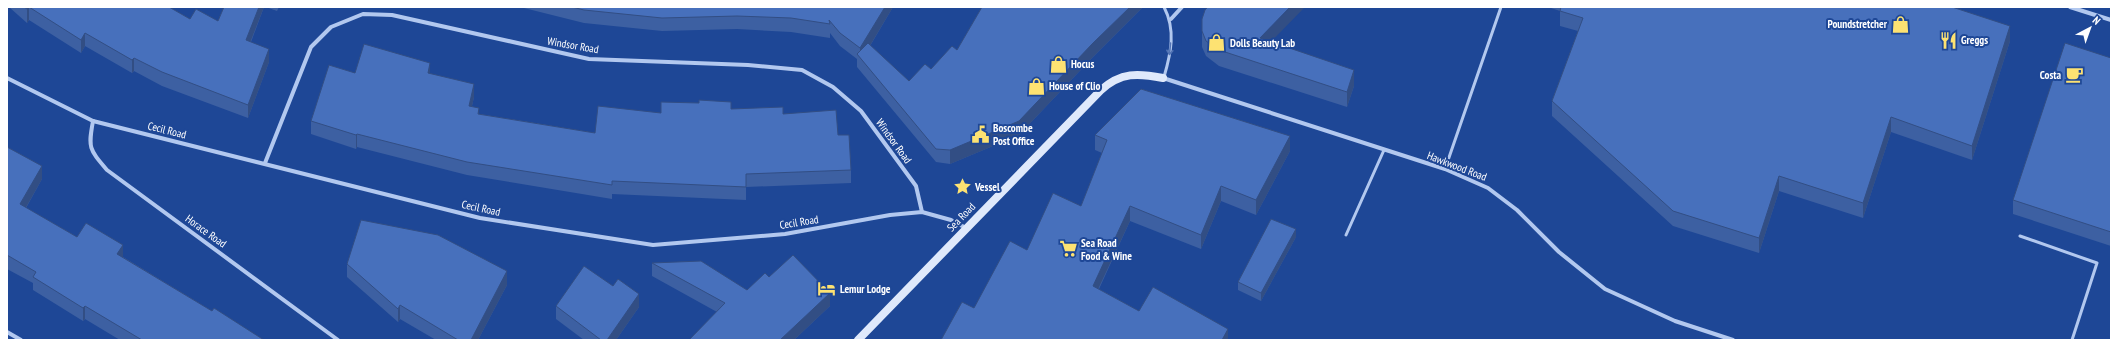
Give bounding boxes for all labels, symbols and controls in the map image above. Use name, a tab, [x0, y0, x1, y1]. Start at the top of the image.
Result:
north arrow	[2070, 8, 2110, 48]
text: N	[2090, 13, 2103, 28]
shop icon: Poundstretcher	[1890, 14, 1910, 34]
place label: Poundstretcher	[1828, 17, 1888, 31]
restaurant icon: Greggs	[1938, 30, 1958, 50]
shop icon: Dolls Beauty Lab	[1207, 33, 1227, 53]
place label: Greggs	[1961, 33, 1988, 47]
street label: Windsor Road	[546, 34, 600, 56]
place label: Dolls Beauty Lab	[1230, 36, 1295, 50]
one-way arrow	[1167, 42, 1174, 55]
shop icon: Hocus	[1048, 54, 1068, 74]
place label: Hocus	[1071, 57, 1095, 71]
cafe icon: Costa	[2064, 65, 2084, 85]
place label: Costa	[2040, 68, 2061, 82]
shop icon: House of Clio	[1026, 76, 1046, 96]
place label: House of Clio	[1049, 79, 1100, 93]
street label: Windsor Road	[873, 116, 915, 166]
street label: Cecil Road	[146, 118, 188, 142]
place label: Boscombe Post Office	[993, 121, 1035, 148]
public building icon: Boscombe Post Office	[970, 124, 990, 144]
street label: Hawkwood Road	[1425, 148, 1489, 184]
place icon: Vessel	[952, 177, 972, 197]
place label: Vessel	[974, 180, 1000, 194]
street label: Cecil Road	[460, 197, 502, 219]
street label: Sea Road	[944, 199, 978, 234]
street label: Horace Road	[183, 211, 229, 251]
street label: Cecil Road	[779, 212, 820, 232]
place label: Sea Road Food & Wine	[1081, 236, 1132, 263]
supermarket icon: Sea Road Food & Wine	[1058, 239, 1078, 259]
hotel icon: Lemur Lodge	[817, 279, 837, 299]
place label: Lemur Lodge	[840, 282, 891, 296]

